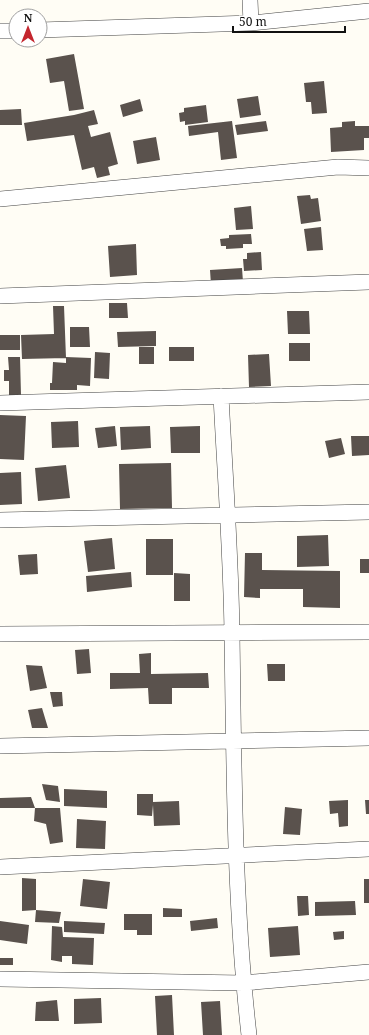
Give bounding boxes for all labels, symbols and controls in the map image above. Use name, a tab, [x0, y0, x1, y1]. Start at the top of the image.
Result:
north arrow	[8, 8, 48, 48]
scale bar	[233, 8, 345, 34]
text: N	[24, 10, 33, 25]
text: 50 m	[239, 13, 267, 30]

